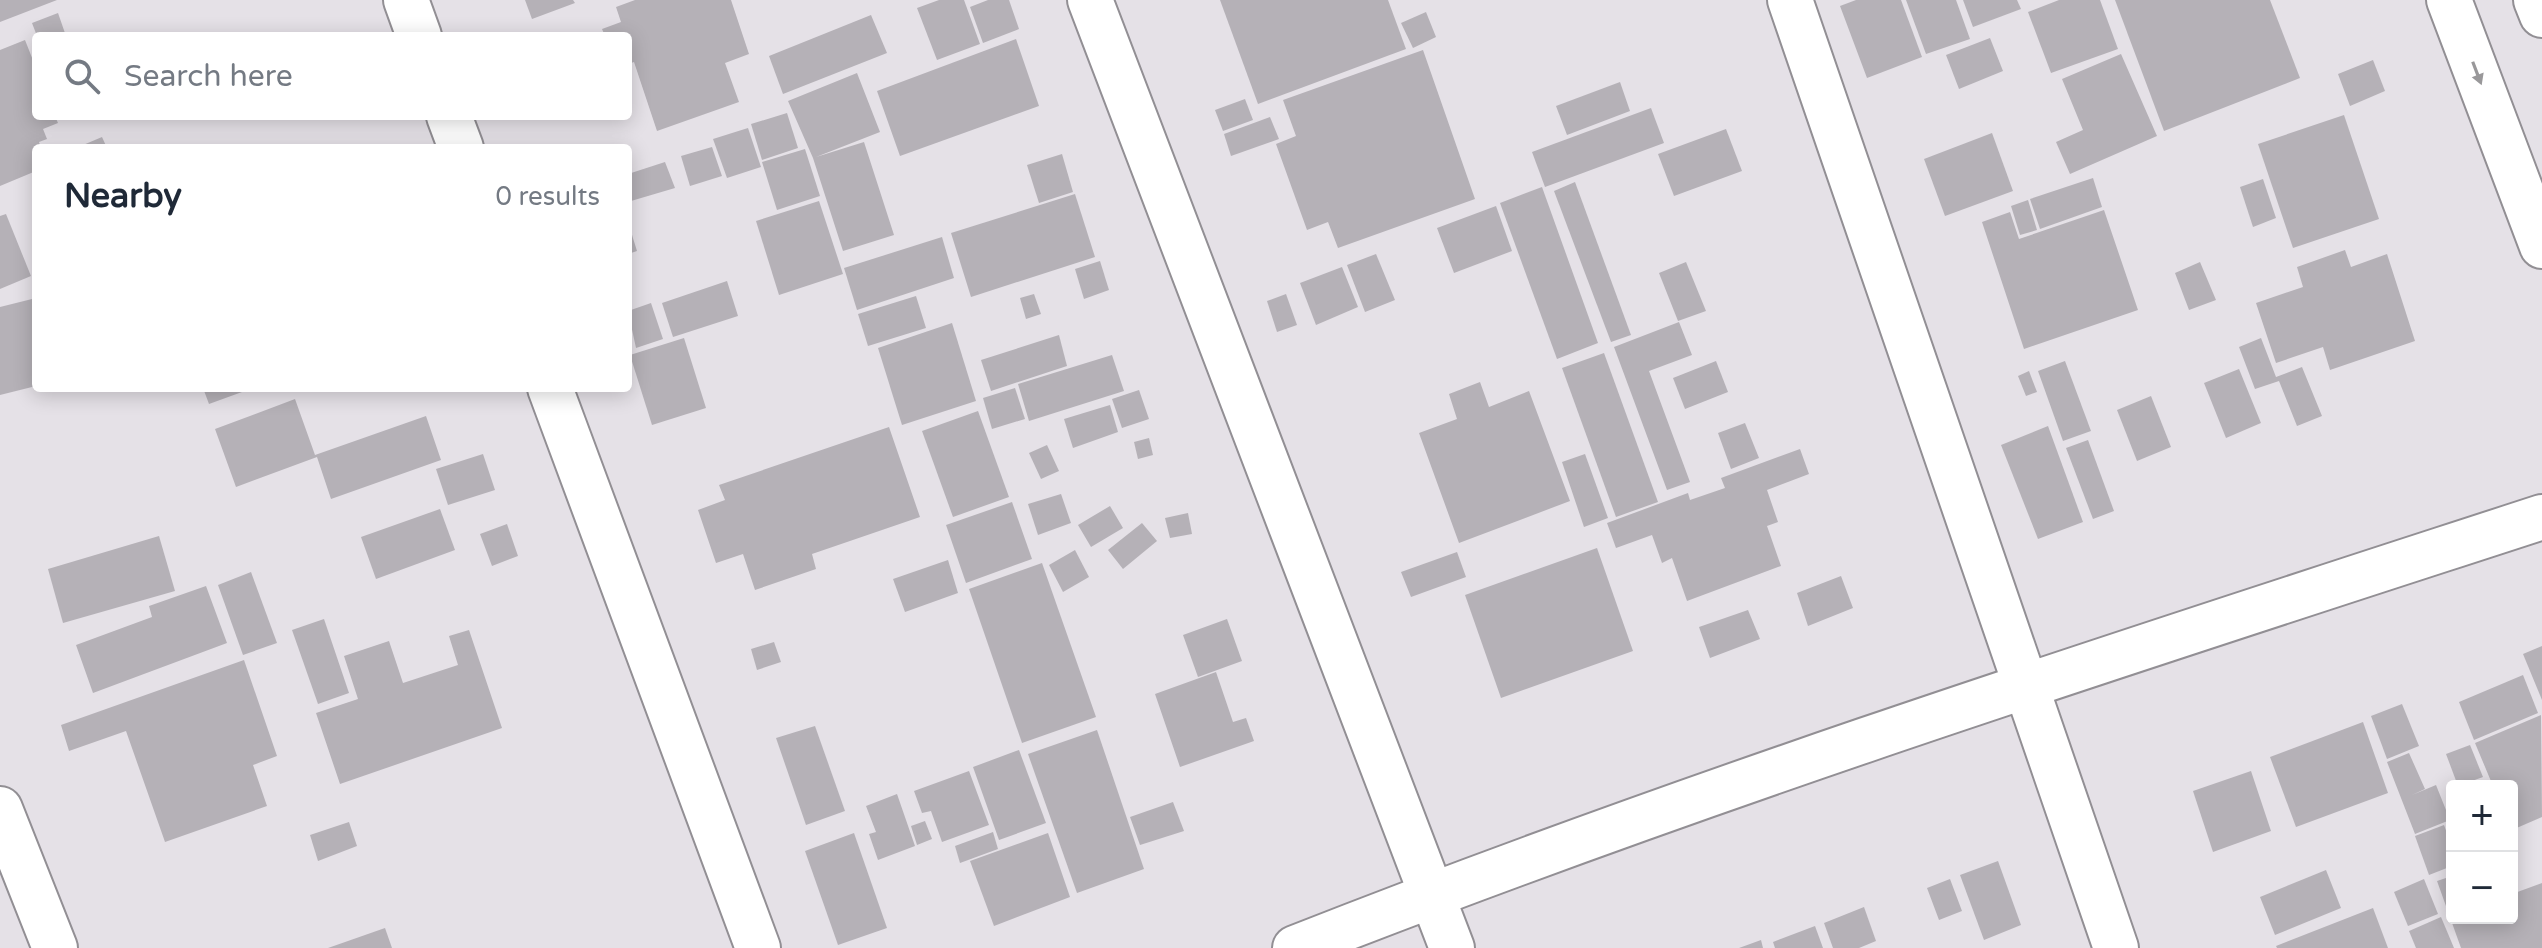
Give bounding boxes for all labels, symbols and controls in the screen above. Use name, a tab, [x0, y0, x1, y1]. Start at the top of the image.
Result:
search box	[32, 32, 632, 120]
icon: search	[60, 54, 104, 98]
text: Search here	[124, 58, 293, 95]
one-way arrow	[2471, 61, 2483, 85]
text: Nearby	[64, 176, 182, 217]
text: 0 results	[495, 181, 600, 212]
map controls	[2446, 780, 2518, 924]
button: +	[2446, 780, 2518, 852]
button: −	[2446, 852, 2518, 924]

